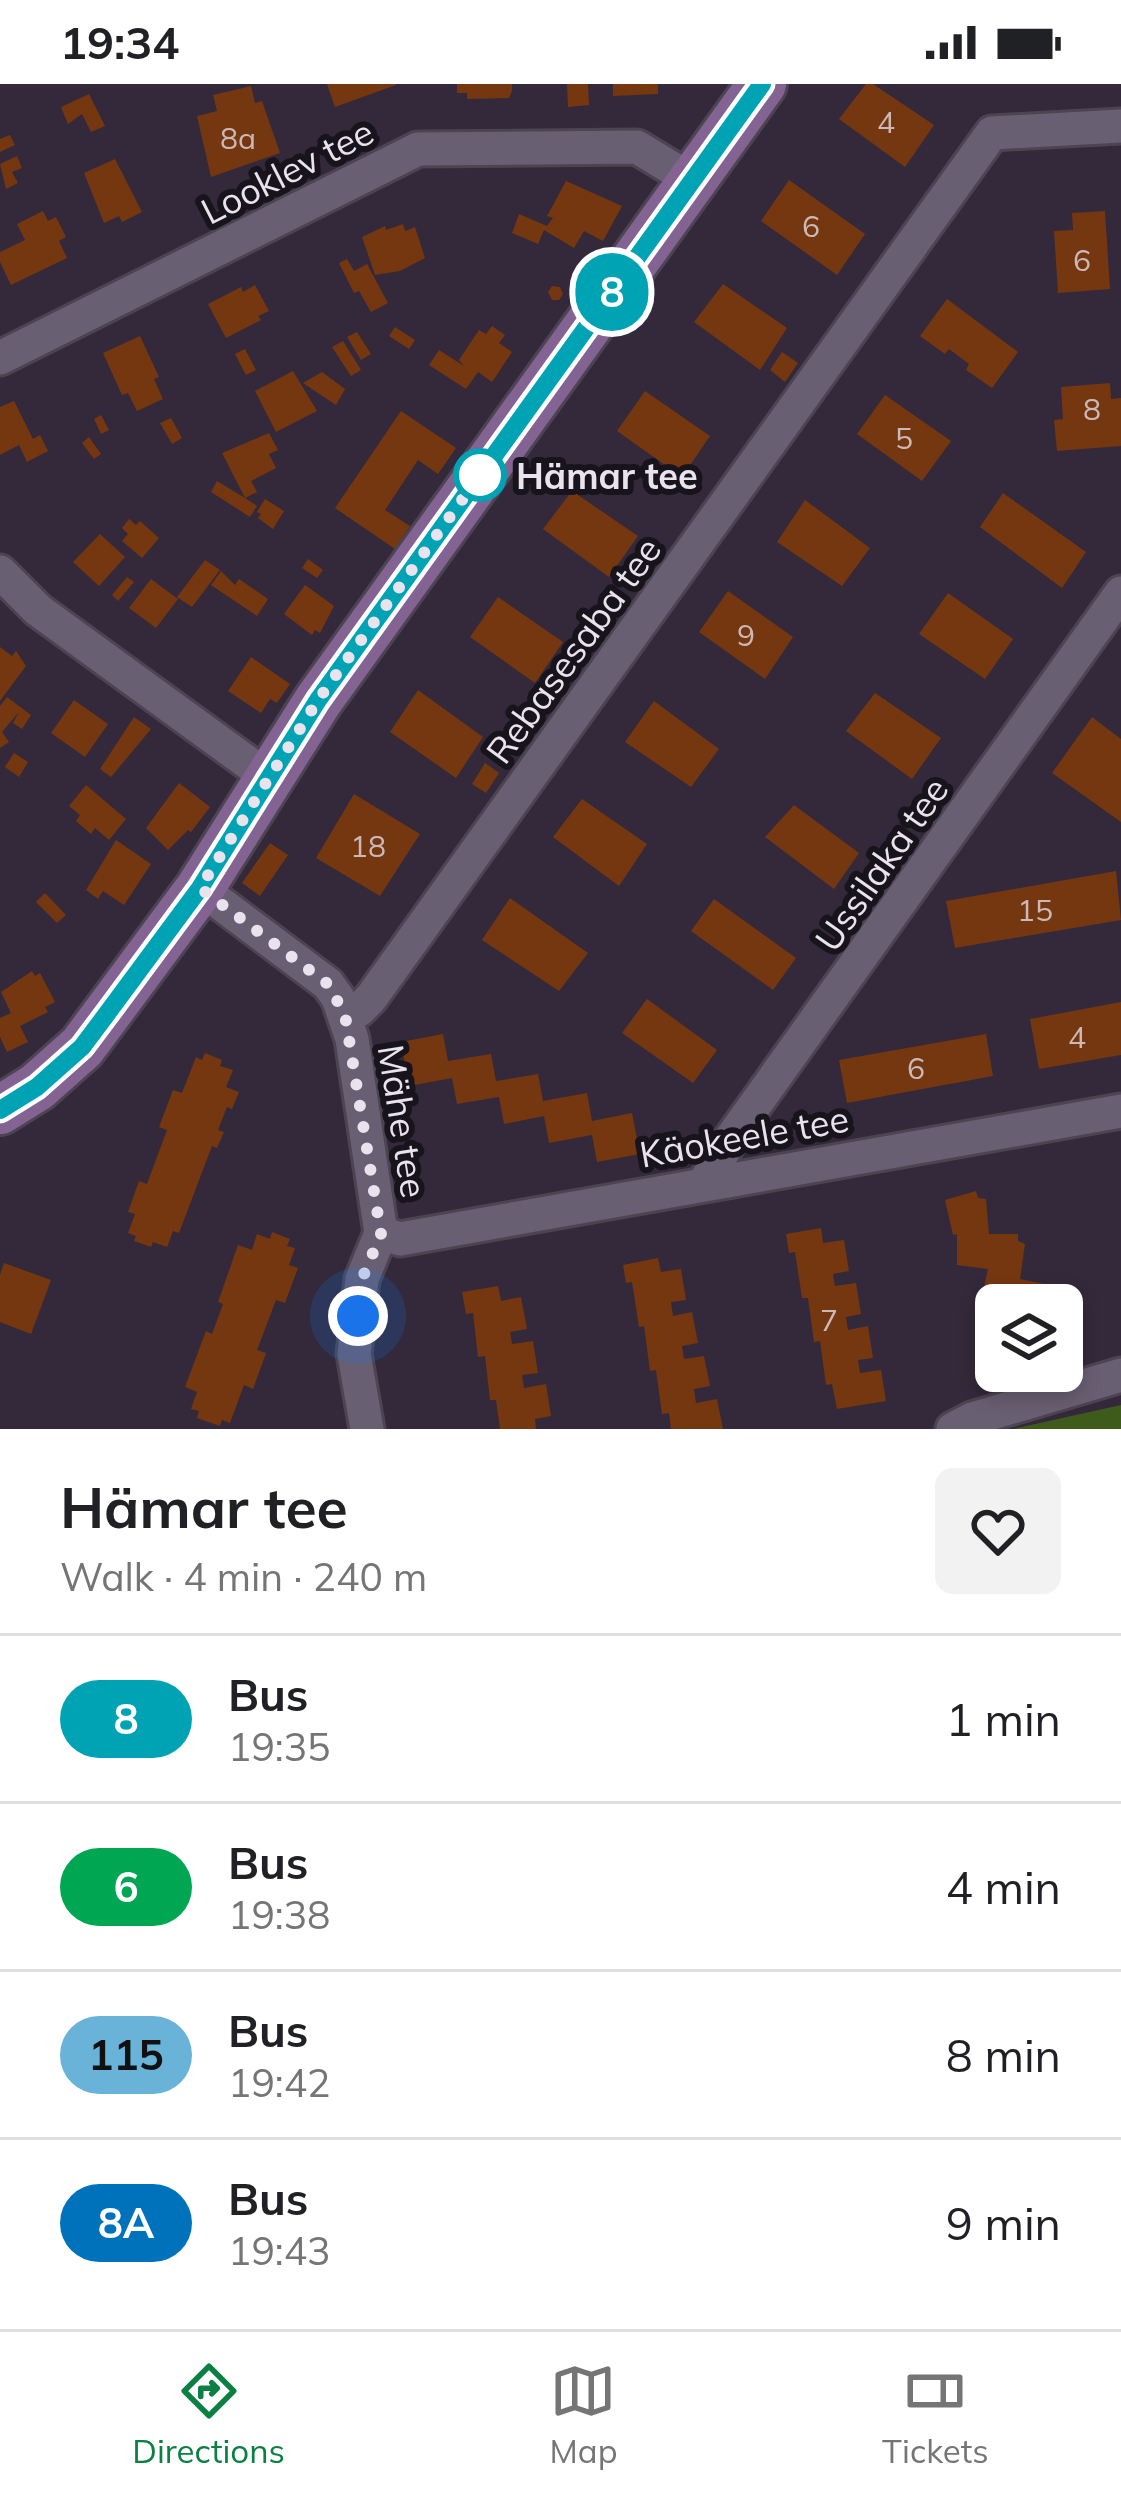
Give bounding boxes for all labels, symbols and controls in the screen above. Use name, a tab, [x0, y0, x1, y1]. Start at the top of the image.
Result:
text: 19:34	[60, 14, 179, 70]
house number: 4	[877, 103, 895, 141]
street label: Looklev tee	[193, 108, 381, 234]
house number: 8a	[220, 119, 256, 157]
house number: 6	[802, 207, 820, 245]
house number: 6	[1073, 241, 1091, 279]
line badge: 8	[573, 253, 651, 331]
text: 8	[599, 265, 625, 318]
house number: 8	[1083, 390, 1101, 428]
house number: 5	[895, 419, 913, 457]
marker: Hämar tee	[455, 450, 505, 500]
place label: Hämar tee	[516, 453, 698, 498]
street label: Rebasesaba tee	[476, 528, 670, 772]
house number: 9	[737, 616, 755, 654]
street label: Ussilaka tee	[805, 768, 957, 960]
house number: 18	[350, 827, 386, 865]
house number: 15	[1017, 891, 1053, 929]
house number: 4	[1068, 1018, 1086, 1056]
street label: Mähe tee	[369, 1041, 437, 1201]
house number: 6	[907, 1049, 925, 1087]
street label: Käokeele tee	[636, 1095, 852, 1177]
map controls	[975, 1284, 1083, 1392]
button: layers	[975, 1284, 1083, 1392]
your location	[328, 1286, 388, 1346]
house number: 7	[820, 1301, 838, 1339]
button: heart	[935, 1468, 1061, 1594]
text: Hämar tee	[60, 1471, 348, 1542]
text: Walk · 4 min · 240 m	[60, 1552, 427, 1601]
text: Bus	[228, 1666, 308, 1722]
text: 1 min	[946, 1691, 1061, 1747]
text: 8	[113, 1692, 139, 1745]
text: 19:35	[228, 1722, 331, 1771]
text: Bus	[228, 1834, 308, 1890]
text: 4 min	[946, 1859, 1061, 1915]
text: 6	[113, 1860, 139, 1913]
text: 19:38	[228, 1890, 331, 1939]
text: Bus	[228, 2002, 308, 2058]
text: 8 min	[946, 2027, 1061, 2083]
text: 115	[88, 2028, 164, 2081]
text: 19:42	[228, 2058, 331, 2107]
text: Bus	[228, 2170, 308, 2226]
text: 9 min	[946, 2195, 1061, 2251]
text: 8A	[98, 2196, 154, 2249]
text: 19:43	[228, 2226, 331, 2275]
tab: Directions	[132, 2358, 285, 2471]
tab: Map	[550, 2358, 617, 2471]
tab: Tickets	[882, 2358, 989, 2471]

